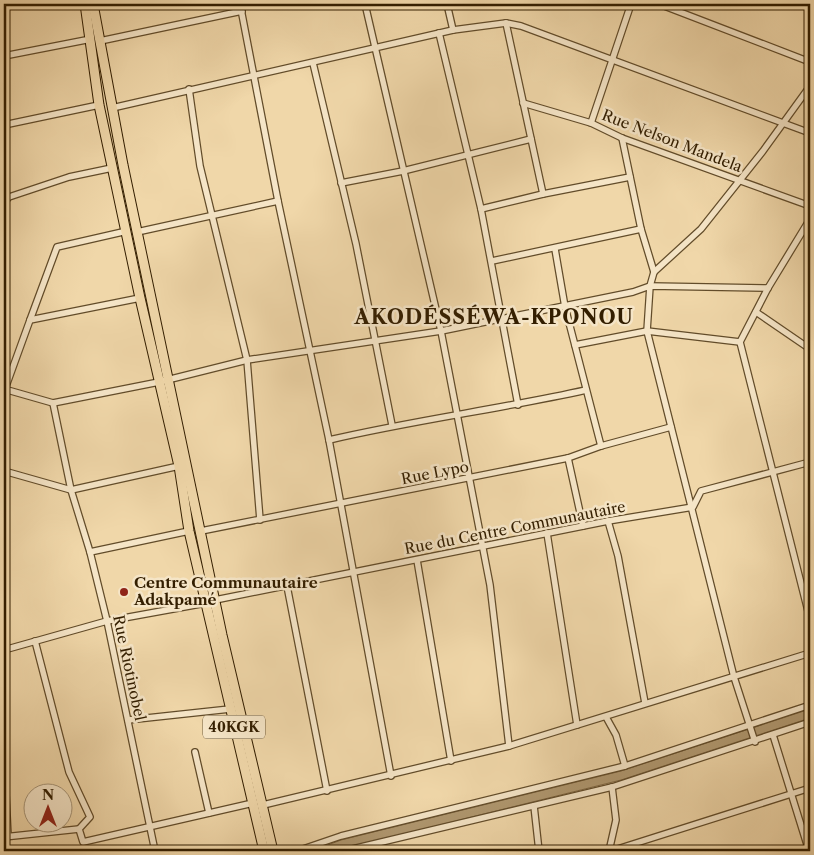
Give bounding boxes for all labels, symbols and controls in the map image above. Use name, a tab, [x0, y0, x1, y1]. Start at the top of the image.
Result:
street label: Rue Nelson Mandela	[599, 105, 745, 176]
district label: AKODÉSSÉWA-KPONOU	[353, 304, 634, 329]
street label: Rue Lypo	[399, 457, 470, 488]
street label: Rue du Centre Communautaire	[403, 497, 627, 558]
place label: Centre Communautaire Adakpamé	[133, 573, 318, 609]
marker: Centre Communautaire Adakpamé	[118, 586, 130, 598]
street label: Rue Riotinobel	[109, 613, 150, 723]
road number: 40KGK	[203, 716, 265, 739]
north arrow	[22, 782, 72, 832]
text: N	[42, 786, 54, 804]

